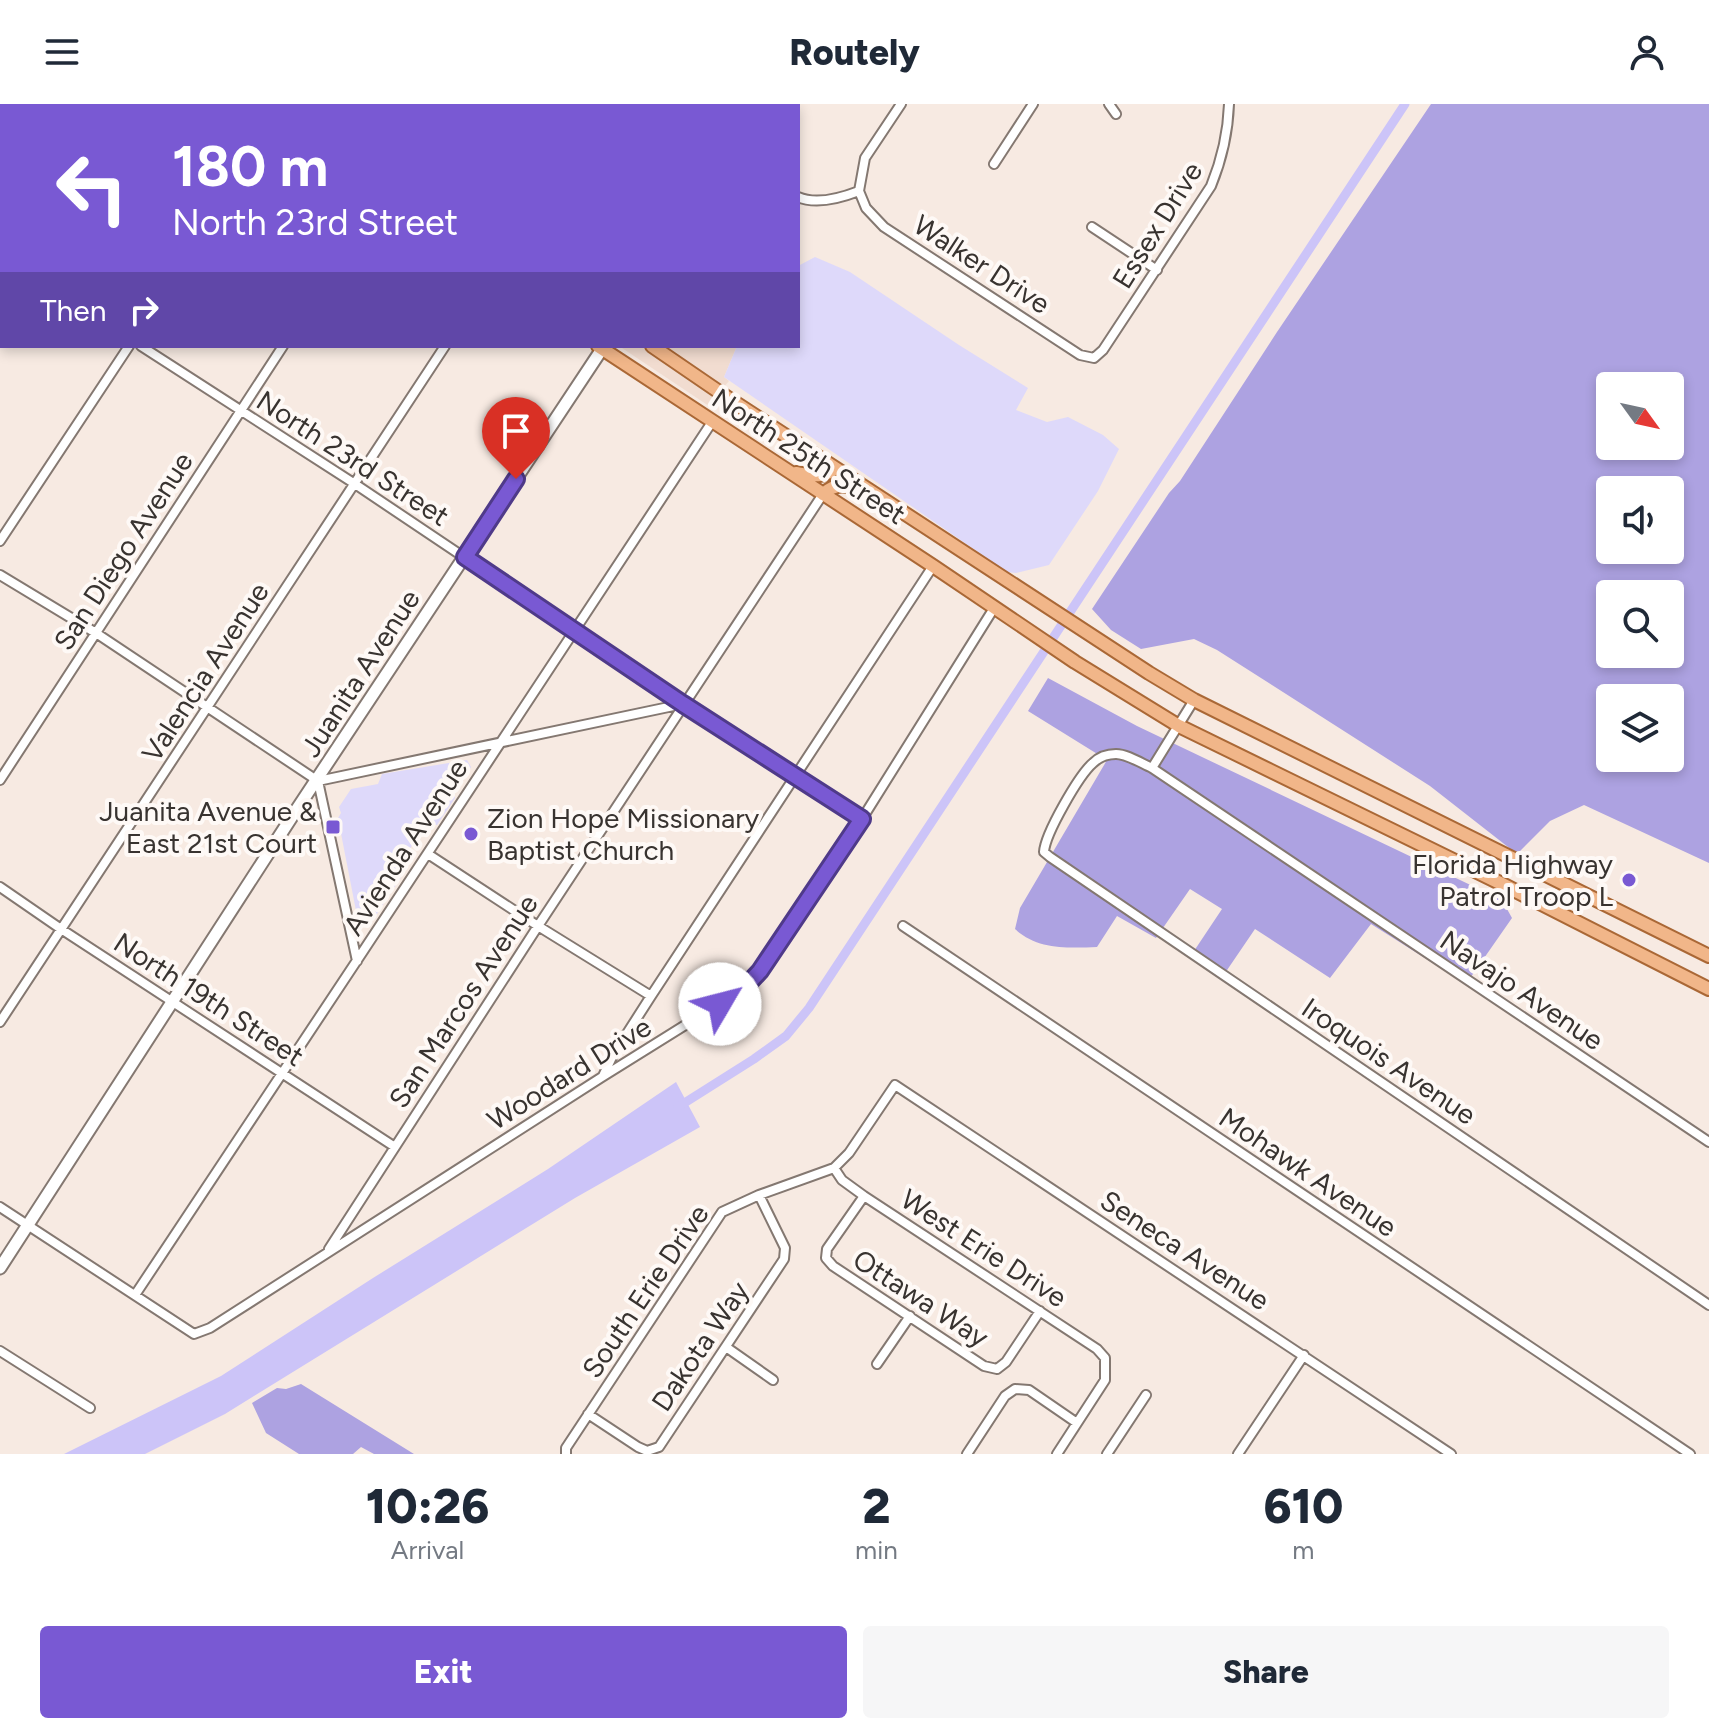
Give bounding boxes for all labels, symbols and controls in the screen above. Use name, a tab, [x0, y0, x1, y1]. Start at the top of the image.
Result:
icon: menu	[40, 30, 84, 74]
icon: person	[1625, 30, 1669, 74]
text: Routely	[789, 31, 920, 74]
text: 180 m	[172, 133, 328, 200]
icon: left	[40, 136, 144, 240]
street label: Essex Drive	[1105, 155, 1209, 295]
text: North 23rd Street	[172, 201, 458, 244]
street label: Walker Drive	[907, 207, 1057, 321]
icon: right	[122, 288, 166, 332]
text: Then	[40, 292, 106, 329]
north arrow	[1596, 372, 1684, 460]
map controls	[1596, 372, 1684, 772]
street label: North 25th Street	[706, 381, 912, 531]
street label: North 23rd Street	[250, 383, 456, 533]
pin	[482, 397, 550, 479]
icon: arrive	[494, 409, 538, 453]
street label: San Diego Avenue	[46, 446, 200, 656]
button: sound	[1596, 476, 1684, 564]
street label: Valencia Avenue	[134, 576, 276, 768]
button: search	[1596, 580, 1684, 668]
street label: Juanita Avenue	[293, 583, 427, 763]
button: layers	[1596, 684, 1684, 772]
street label: Avienda Avenue	[335, 753, 475, 941]
place label: Juanita Avenue & East 21st Court	[99, 794, 317, 860]
place label: Zion Hope Missionary Baptist Church	[487, 801, 760, 867]
marker: Juanita Avenue & East 21st Court	[324, 818, 342, 836]
marker: Zion Hope Missionary Baptist Church	[462, 825, 480, 843]
place label: Florida Highway Patrol Troop L	[1412, 847, 1613, 913]
marker: Florida Highway Patrol Troop L	[1620, 871, 1638, 889]
street label: San Marcos Avenue	[381, 888, 545, 1114]
street label: Navajo Avenue	[1434, 923, 1610, 1057]
street label: North 19th Street	[108, 925, 310, 1073]
position arrow	[678, 962, 762, 1046]
street label: Iroquois Avenue	[1296, 990, 1482, 1132]
street label: Woodard Drive	[481, 1009, 657, 1137]
street label: Mohawk Avenue	[1213, 1100, 1403, 1244]
street label: West Erie Drive	[895, 1182, 1073, 1314]
street label: Seneca Avenue	[1094, 1183, 1276, 1317]
street label: South Erie Drive	[575, 1198, 715, 1384]
street label: Ottawa Way	[847, 1242, 995, 1354]
street label: Dakota Way	[644, 1274, 756, 1417]
text: 10:26	[366, 1477, 489, 1535]
text: 2	[862, 1477, 890, 1535]
text: 610	[1263, 1477, 1343, 1535]
text: Arrival	[391, 1534, 464, 1566]
text: min	[855, 1534, 898, 1566]
text: m	[1292, 1534, 1314, 1566]
button: Exit	[40, 1626, 847, 1718]
button: Share	[863, 1626, 1669, 1718]

